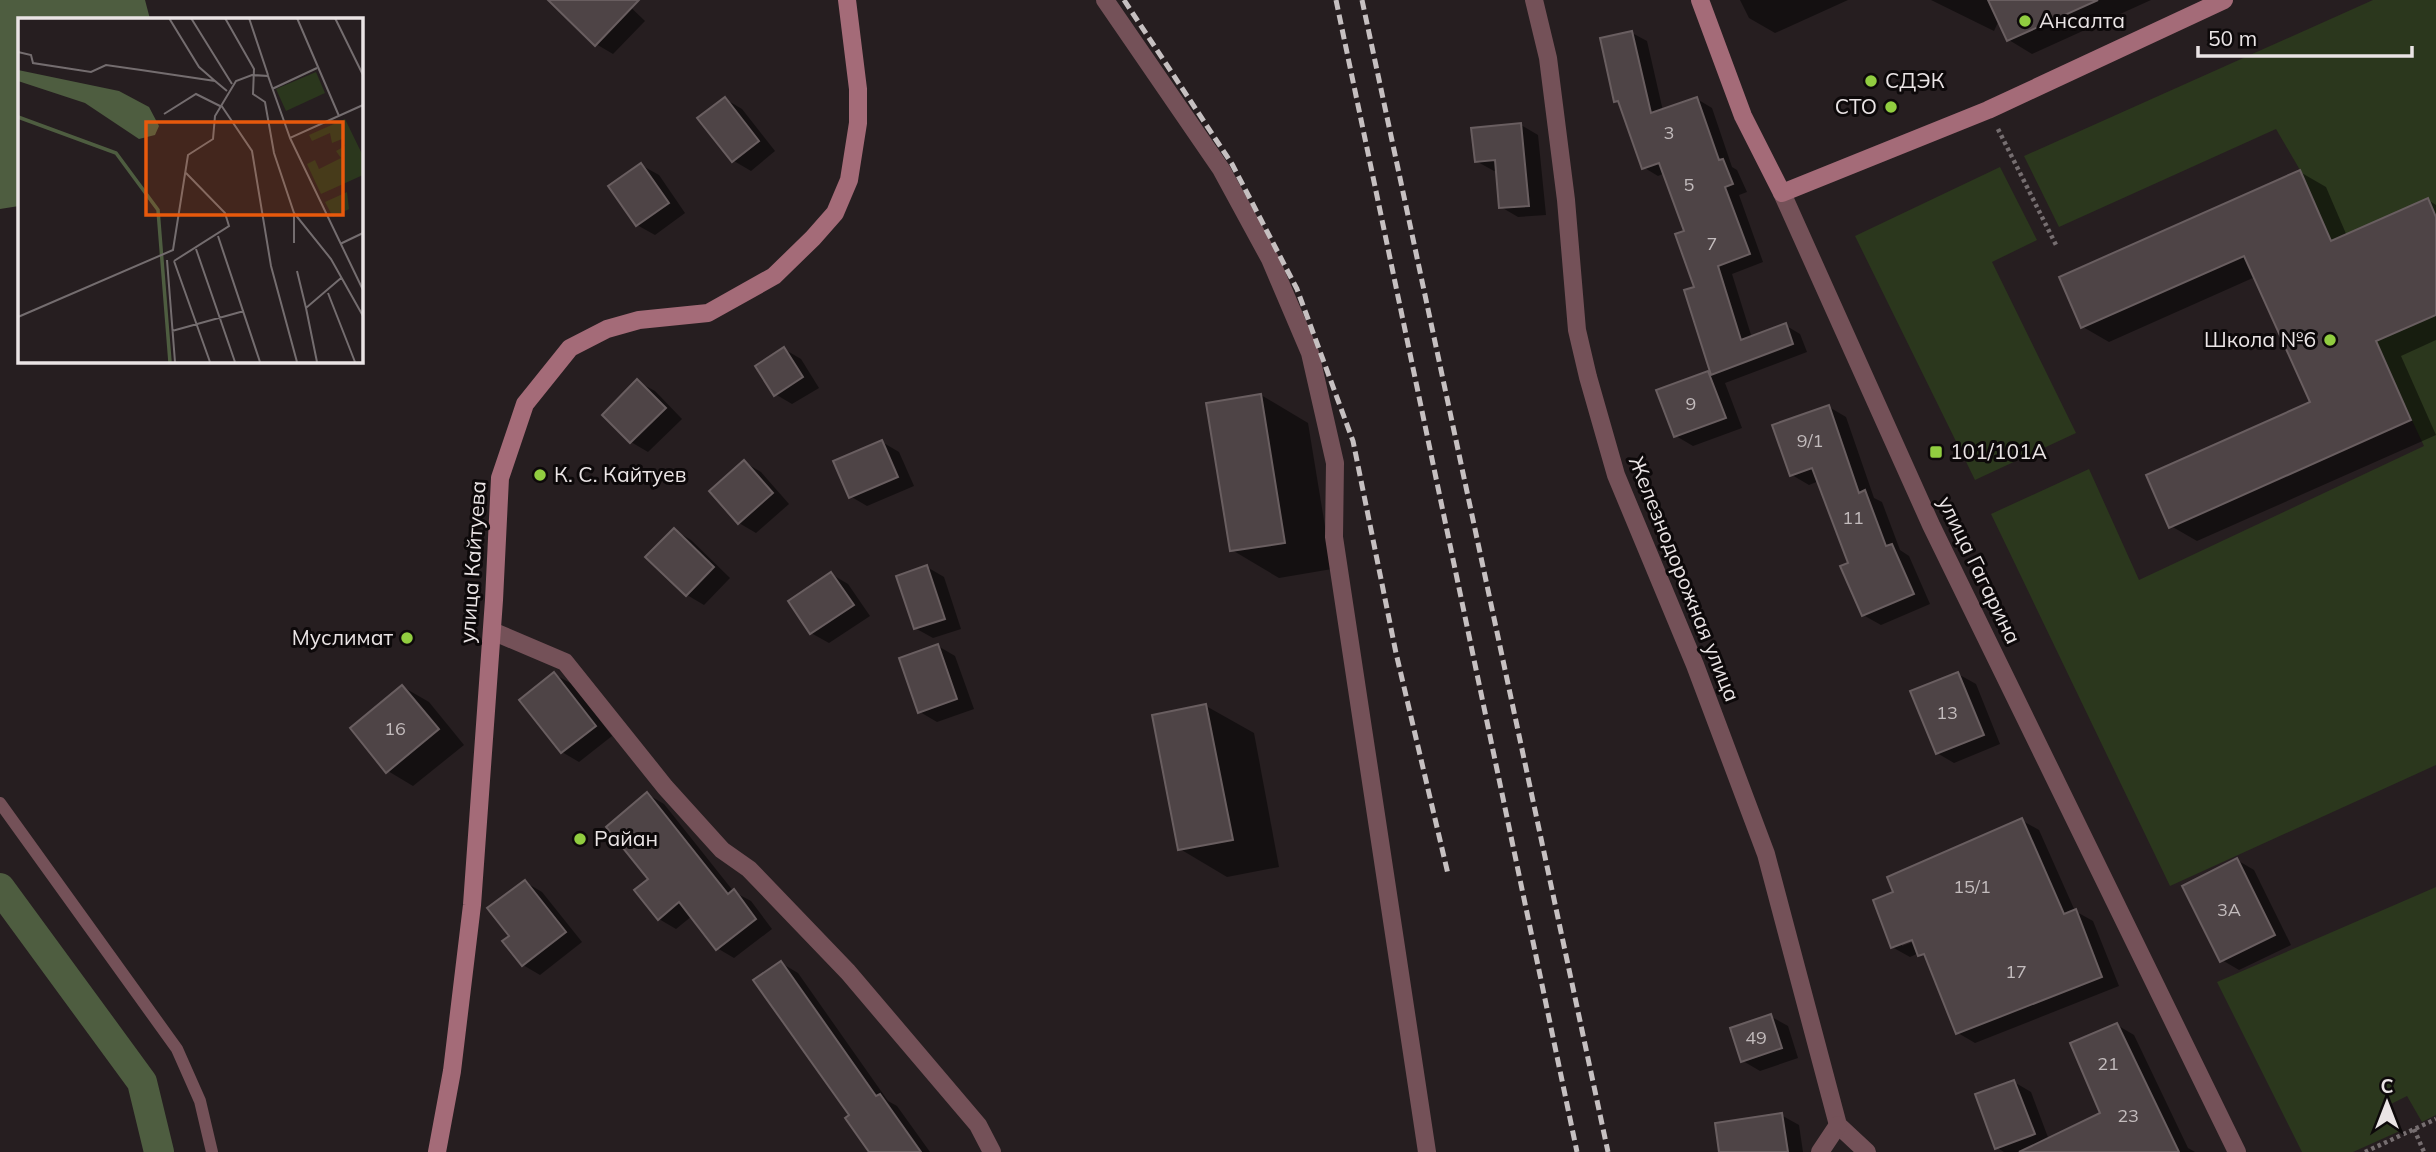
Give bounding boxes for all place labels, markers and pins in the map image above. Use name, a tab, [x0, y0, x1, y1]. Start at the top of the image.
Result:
place label: Ансалта	[2039, 7, 2125, 33]
marker: Ансалта	[2017, 13, 2033, 29]
place label: СДЭК	[1885, 67, 1945, 93]
marker: СДЭК	[1863, 73, 1879, 89]
place label: СТО	[1835, 93, 1877, 119]
marker: СТО	[1883, 99, 1899, 115]
place label: Школа №6	[2204, 326, 2316, 352]
marker: Школа №6	[2322, 332, 2338, 348]
place label: 101/101А	[1950, 438, 2048, 464]
marker: 101/101А	[1928, 444, 1944, 460]
place label: К. С. Кайтуев	[554, 461, 686, 487]
marker: К. С. Кайтуев	[532, 467, 548, 483]
place label: Муслимат	[292, 624, 393, 650]
marker: Муслимат	[399, 630, 415, 646]
place label: Райан	[594, 825, 658, 851]
marker: Райан	[572, 831, 588, 847]

